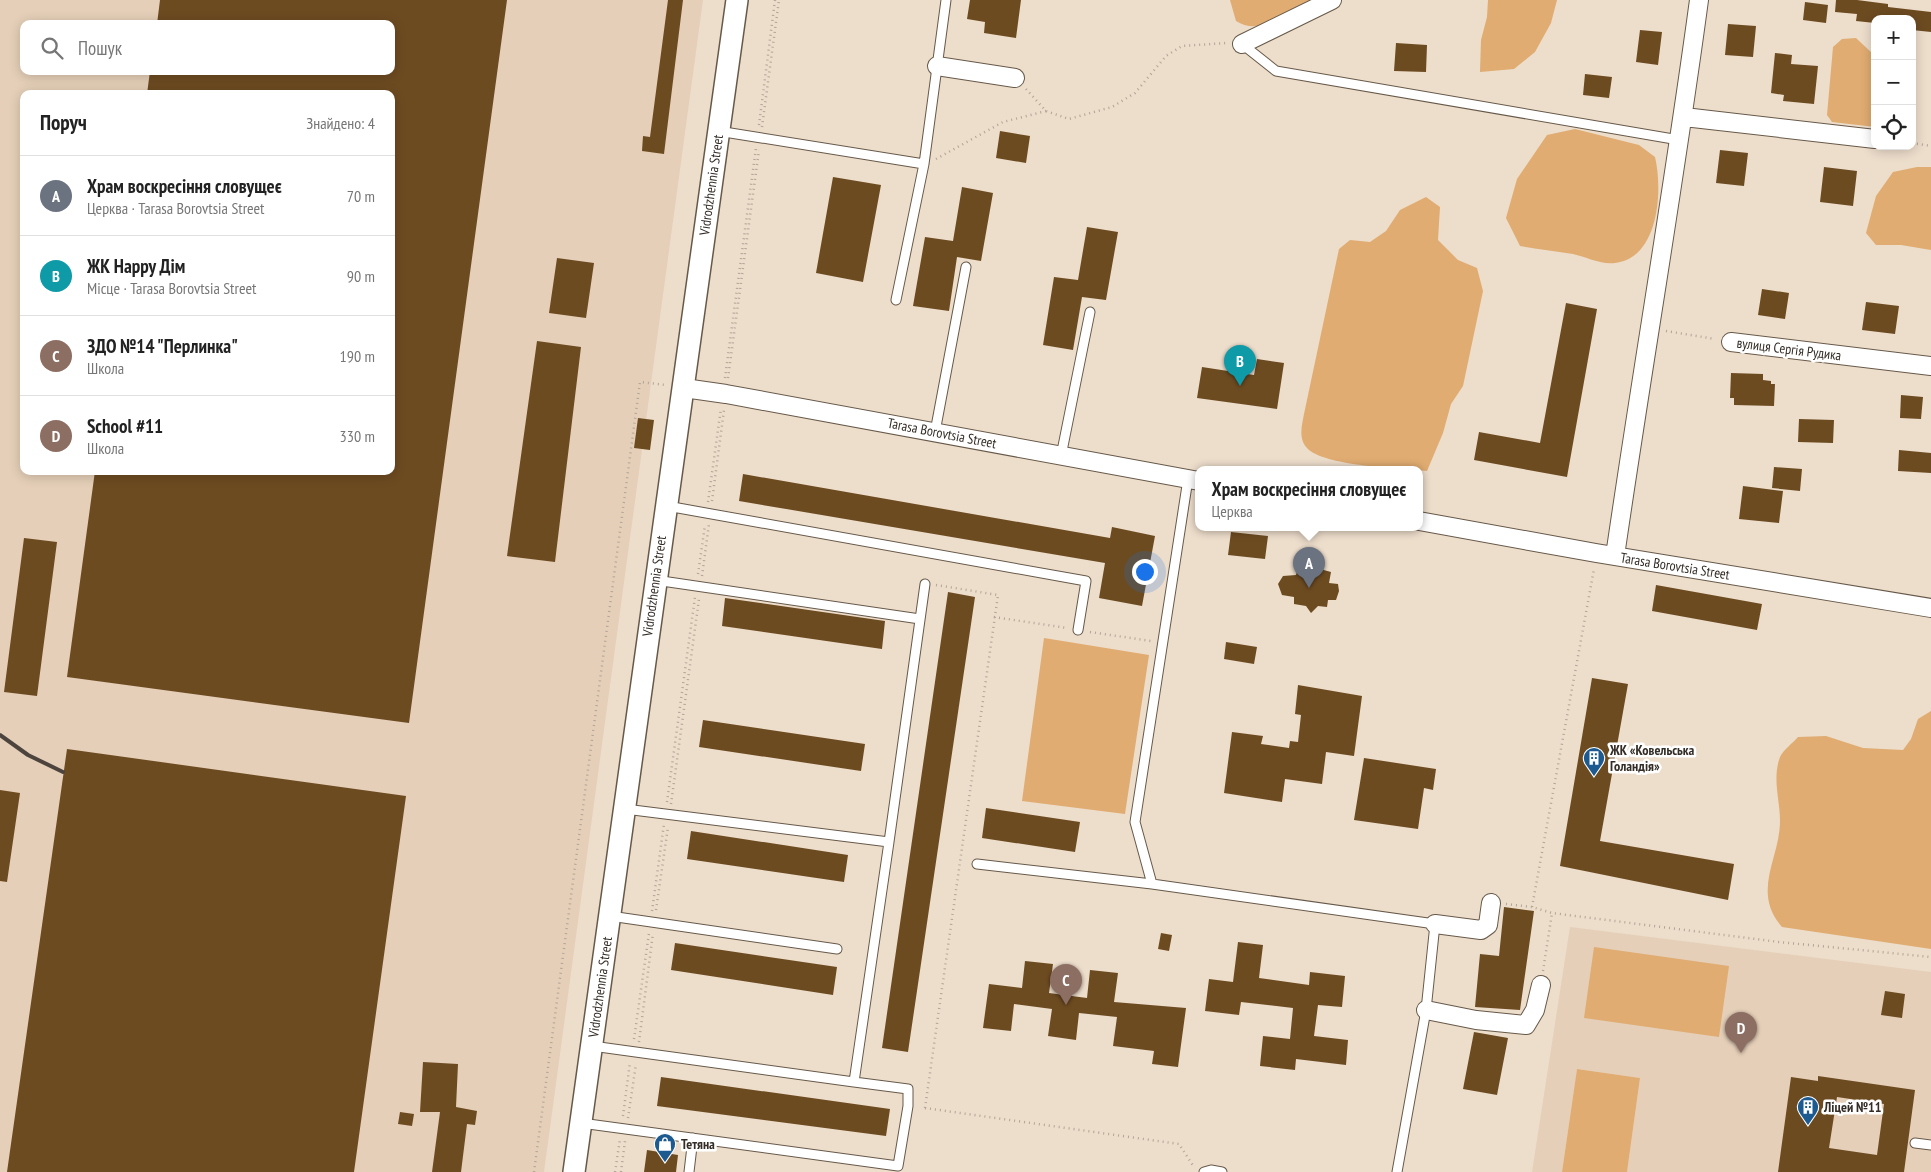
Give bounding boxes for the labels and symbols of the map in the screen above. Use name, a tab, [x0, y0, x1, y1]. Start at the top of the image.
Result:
street label: Vidrodzhennia Street	[695, 133, 727, 237]
street label: вулиця Сергія Рудика	[1736, 334, 1842, 364]
pin: B	[1224, 345, 1256, 386]
street label: Tarasa Borovtsia Street	[886, 414, 998, 452]
street label: Vidrodzhennia Street	[638, 534, 670, 638]
pin: A	[1293, 547, 1325, 588]
street label: Tarasa Borovtsia Street	[1619, 548, 1731, 584]
your location	[1132, 559, 1158, 585]
place label: ЖК «Ковельська Голандія»	[1609, 741, 1695, 775]
building icon: ЖК «Ковельська Голандія»	[1582, 746, 1606, 777]
street label: Vidrodzhennia Street	[584, 935, 616, 1039]
pin: C	[1050, 964, 1082, 1005]
pin: D	[1725, 1012, 1757, 1053]
building icon: Ліцей №11	[1796, 1095, 1820, 1126]
place label: Ліцей №11	[1823, 1098, 1881, 1116]
shop icon: Тетяна	[653, 1132, 677, 1163]
place label: Тетяна	[681, 1135, 715, 1153]

